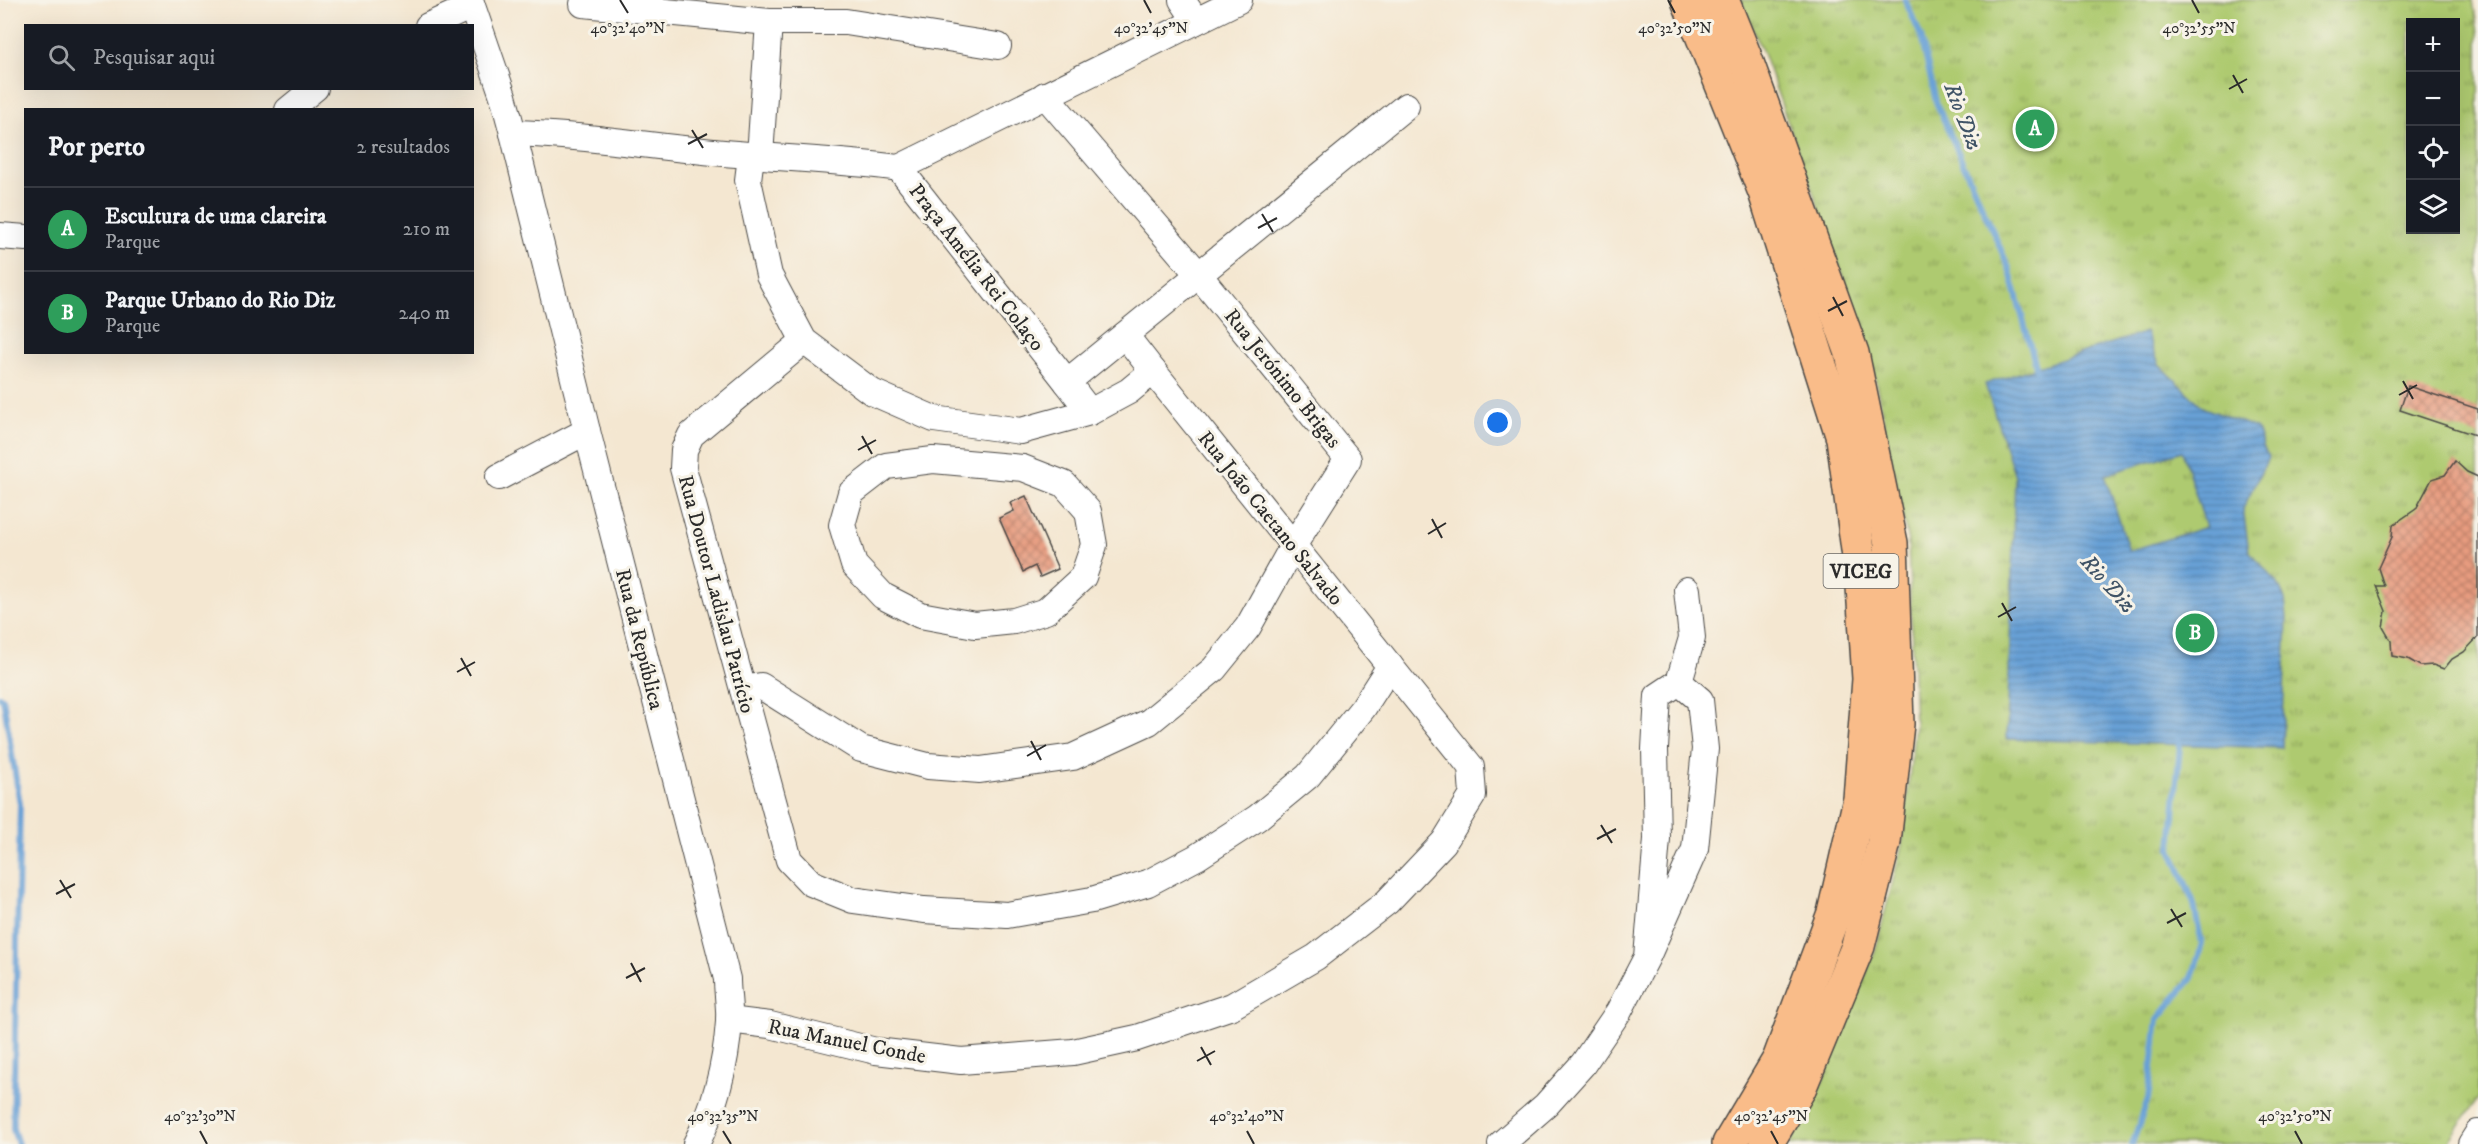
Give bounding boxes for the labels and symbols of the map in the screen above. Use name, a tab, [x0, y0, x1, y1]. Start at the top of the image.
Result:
text: 40°32'40"N	[591, 19, 665, 38]
text: 40°32'45"N	[1114, 19, 1188, 38]
text: 40°32'50"N	[1638, 19, 1712, 38]
text: 40°32'55"N	[2163, 19, 2235, 38]
water label: Rio Diz	[1937, 78, 1988, 154]
pin: A	[2016, 106, 2054, 152]
street label: Praça Amélia Rei Colaço	[903, 179, 1050, 357]
street label: Rua Jerónimo Brigas	[1218, 304, 1346, 453]
your location	[1483, 408, 1512, 437]
street label: Rua João Caetano Salvado	[1192, 426, 1349, 611]
street label: Rua Doutor Ladislau Patrício	[672, 472, 760, 716]
water label: Rio Diz	[2074, 548, 2141, 619]
road number: VICEG	[1824, 554, 1898, 588]
street label: Rua da República	[609, 566, 669, 712]
pin: B	[2176, 610, 2214, 656]
street label: Rua Manuel Conde	[766, 1014, 928, 1070]
text: 40°32'30"N	[164, 1107, 236, 1126]
text: 40°32'35"N	[687, 1107, 759, 1126]
text: 40°32'40"N	[1210, 1107, 1284, 1126]
text: 40°32'45"N	[1734, 1107, 1808, 1126]
text: 40°32'50"N	[2258, 1107, 2332, 1126]

